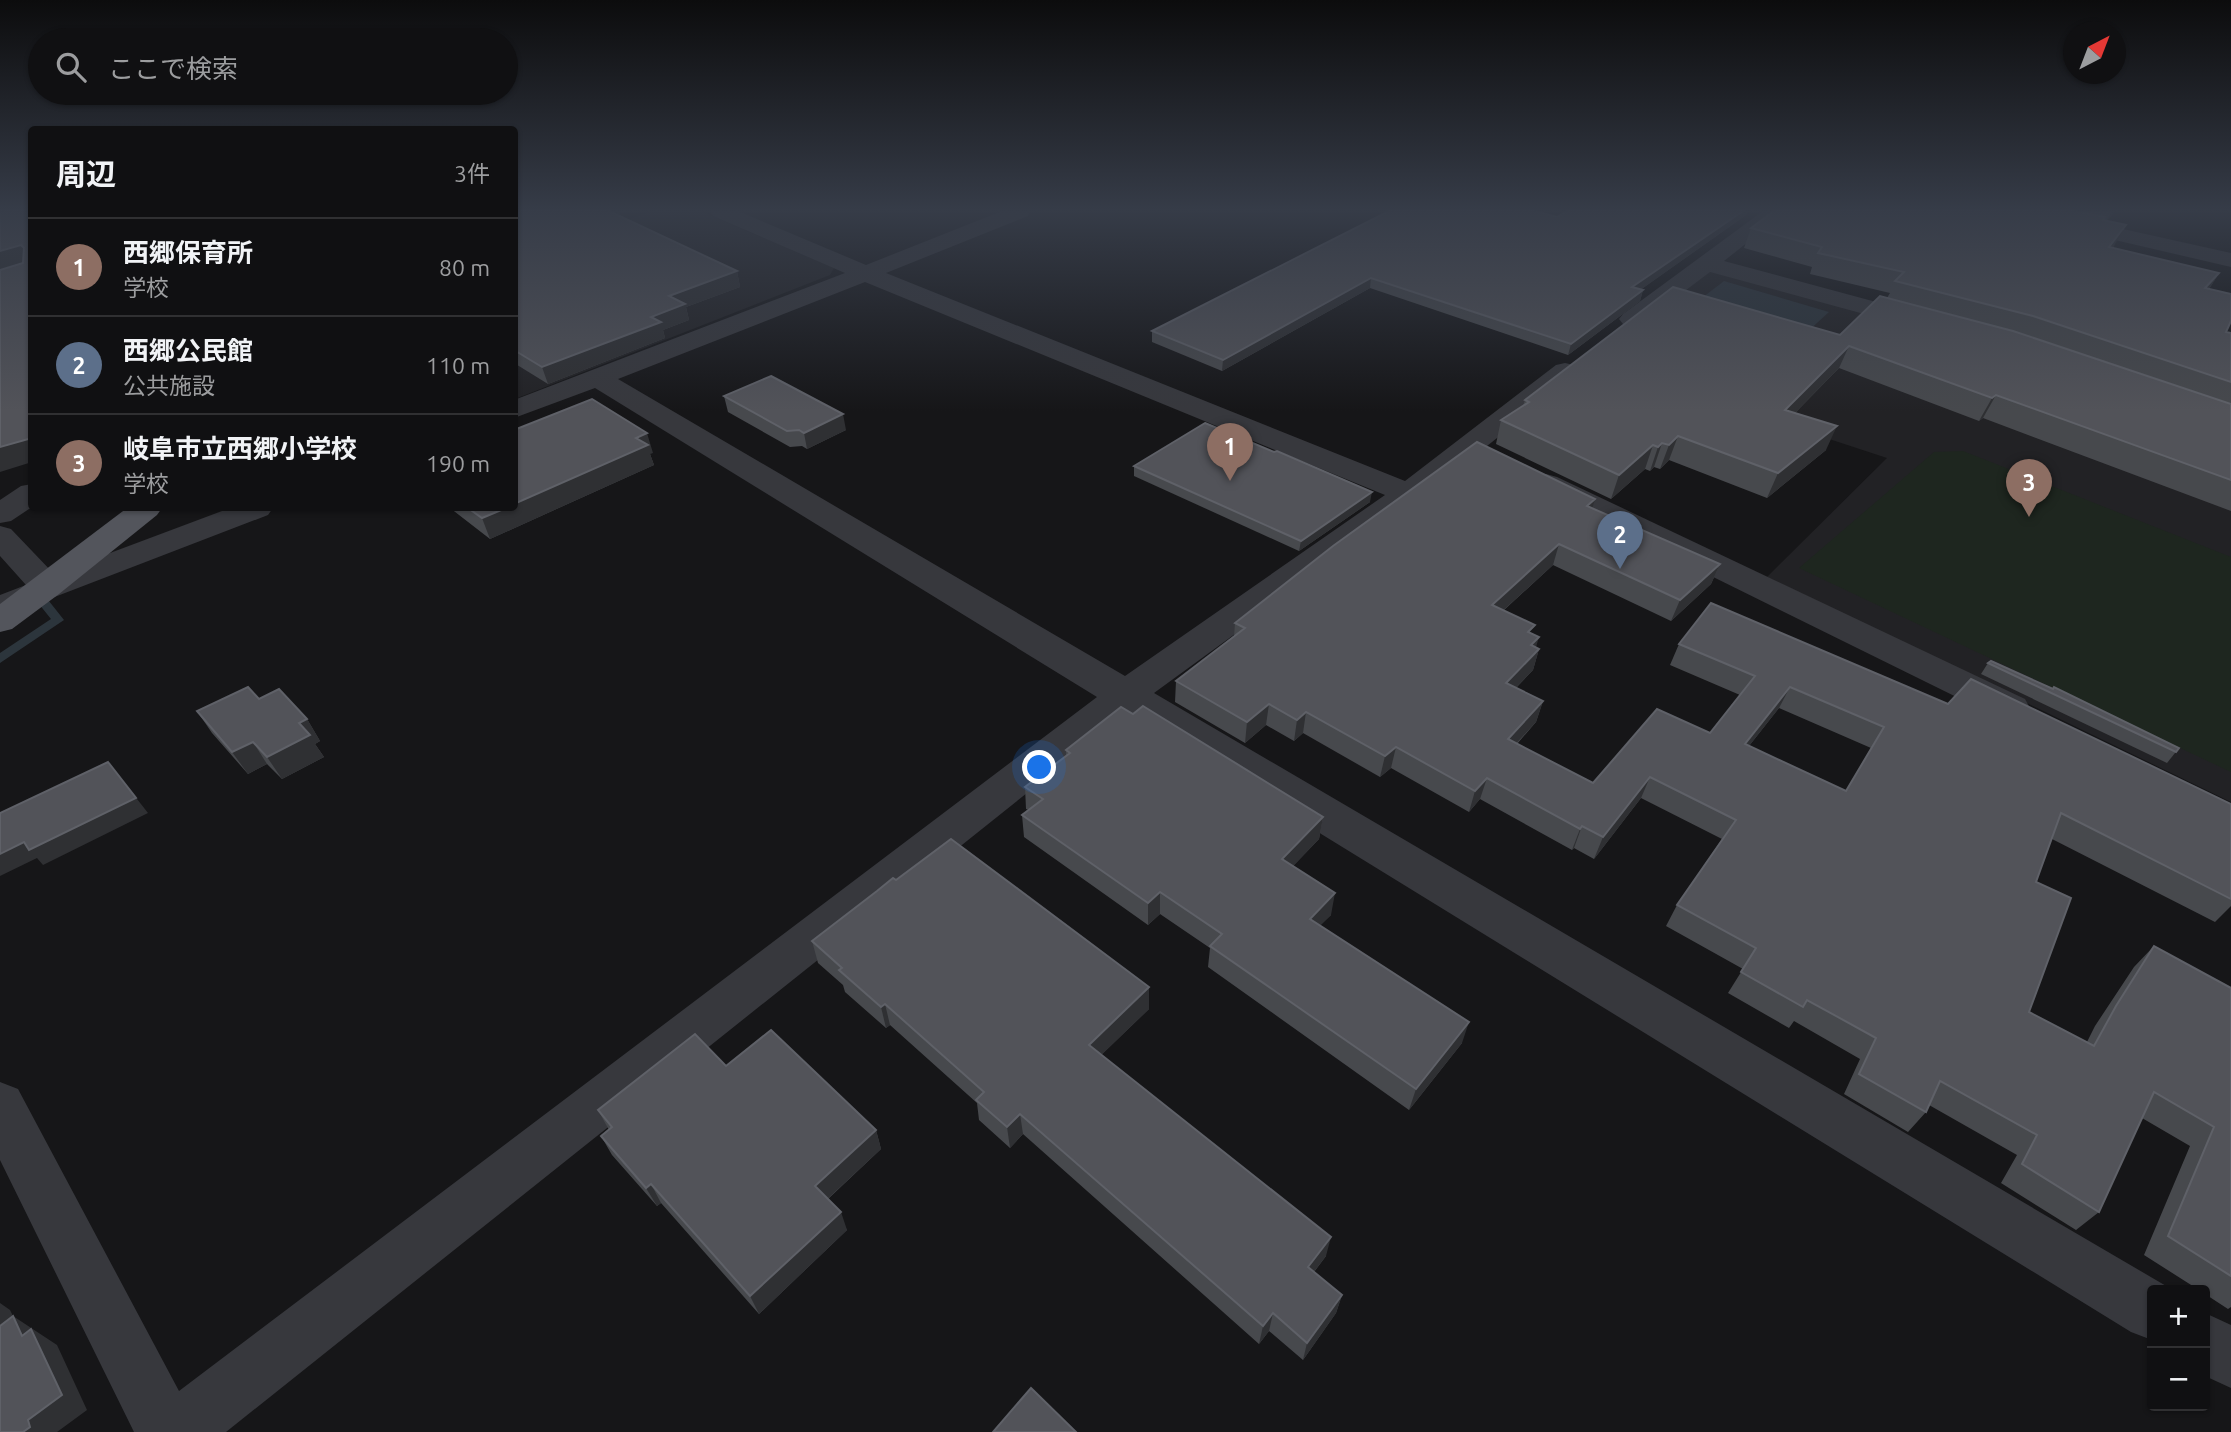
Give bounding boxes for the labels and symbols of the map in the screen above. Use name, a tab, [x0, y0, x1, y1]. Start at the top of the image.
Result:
north arrow	[2063, 21, 2126, 84]
pin: 1	[1207, 423, 1253, 481]
pin: 3	[2006, 459, 2052, 517]
pin: 2	[1597, 511, 1643, 569]
your location	[1022, 750, 1056, 784]

